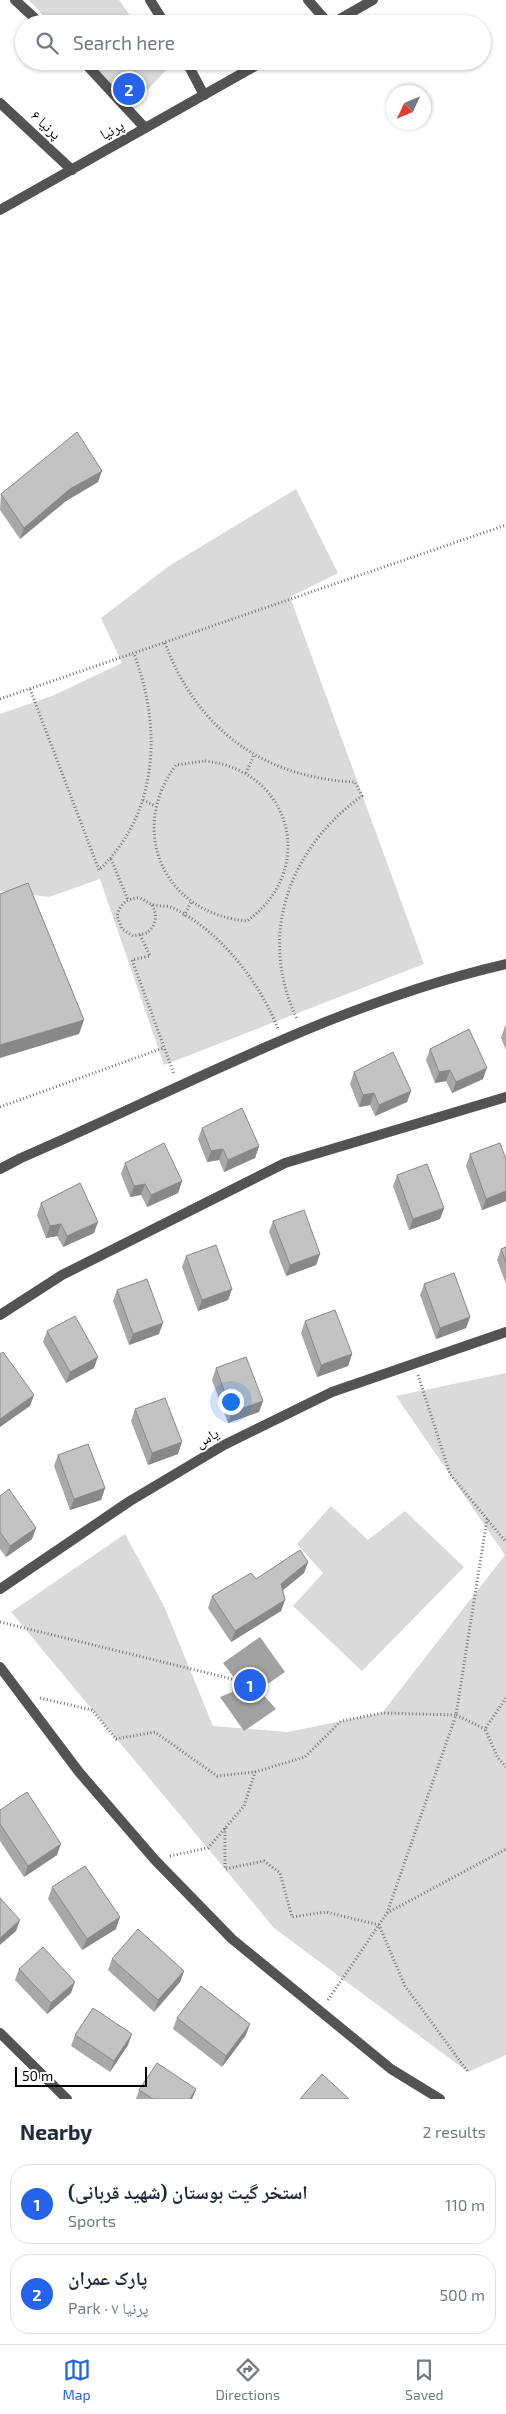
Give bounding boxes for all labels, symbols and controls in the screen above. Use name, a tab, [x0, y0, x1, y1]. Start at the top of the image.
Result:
search box	[15, 15, 491, 70]
icon: search	[33, 29, 61, 57]
text: Search here	[73, 31, 175, 54]
pin: 2	[113, 70, 145, 108]
north arrow	[386, 85, 431, 130]
street label: پرنیا ۶	[27, 106, 65, 143]
street label: پرنیا	[96, 115, 127, 144]
your location	[218, 1389, 244, 1415]
street label: یاس	[192, 1423, 223, 1453]
pin: 1	[234, 1666, 266, 1704]
scale bar	[15, 2064, 148, 2087]
text: 50 m	[22, 2067, 53, 2084]
text: Nearby	[20, 2119, 92, 2144]
text: 2 results	[423, 2122, 486, 2141]
text: استخر گیت بوستان (شهید قربانی)	[68, 2180, 308, 2203]
text: 1	[34, 2195, 40, 2214]
text: 110 m	[445, 2195, 485, 2214]
text: Sports	[68, 2211, 116, 2230]
text: پارک عمران	[68, 2266, 147, 2289]
text: 2	[32, 2285, 42, 2304]
text: 500 m	[440, 2285, 485, 2304]
text: Park · پرنیا ۷	[68, 2298, 148, 2317]
tab: Map	[62, 2356, 91, 2403]
tab: Directions	[216, 2356, 280, 2403]
tab: Saved	[405, 2356, 444, 2403]

